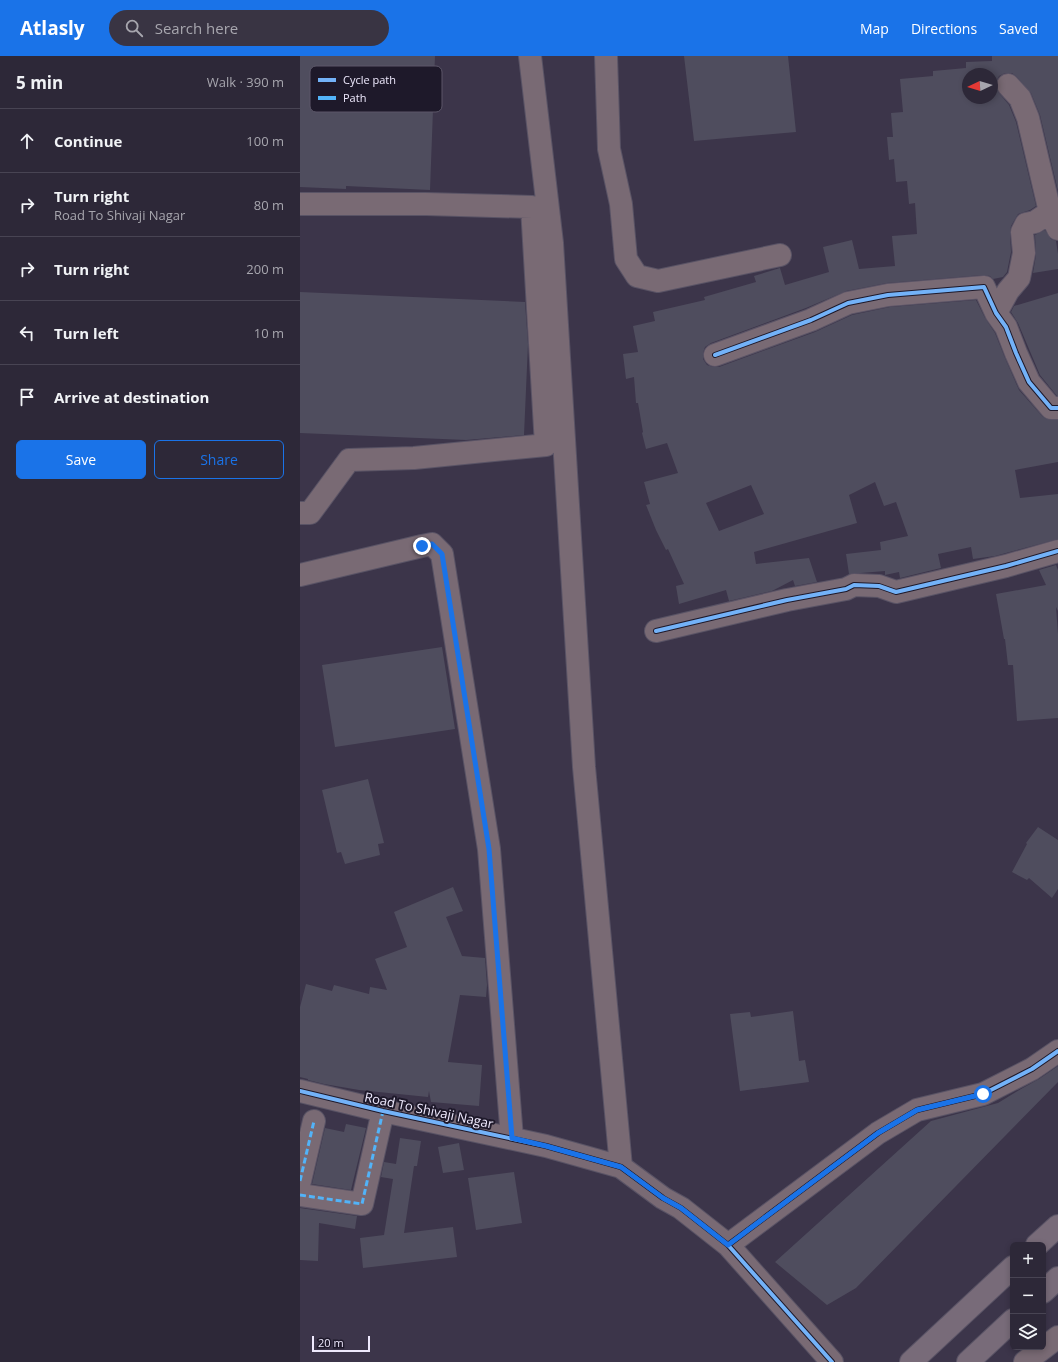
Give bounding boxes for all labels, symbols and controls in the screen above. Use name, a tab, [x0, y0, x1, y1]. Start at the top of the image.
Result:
search box	[109, 10, 389, 46]
text: Atlasly	[20, 15, 85, 41]
icon: search	[123, 17, 145, 39]
text: Search here	[155, 18, 238, 38]
text: Map	[860, 19, 889, 38]
text: Directions	[911, 19, 977, 38]
text: Saved	[999, 19, 1038, 38]
legend	[310, 66, 442, 112]
north arrow	[962, 68, 998, 104]
text: 5 min	[16, 71, 63, 94]
text: Cycle path	[343, 72, 396, 87]
text: Walk · 390 m	[207, 73, 284, 91]
text: Path	[343, 90, 366, 105]
icon: ahead	[16, 130, 38, 152]
text: Continue	[54, 131, 122, 151]
text: 100 m	[246, 132, 284, 150]
text: Turn right	[54, 186, 129, 206]
icon: right	[16, 194, 38, 216]
text: 80 m	[254, 196, 284, 214]
text: Road To Shivaji Nagar	[54, 206, 185, 224]
icon: right	[16, 258, 38, 280]
text: Turn right	[54, 259, 129, 279]
text: 200 m	[246, 260, 284, 278]
icon: left	[16, 322, 38, 344]
text: Turn left	[54, 323, 119, 343]
text: 10 m	[254, 324, 284, 342]
icon: arrive	[16, 386, 38, 408]
text: Arrive at destination	[54, 387, 209, 407]
button: Save	[16, 440, 146, 479]
button: Share	[154, 440, 284, 479]
route end	[413, 537, 431, 555]
route start	[974, 1085, 992, 1103]
street label: Road To Shivaji Nagar	[363, 1088, 496, 1133]
map controls	[1010, 1242, 1046, 1350]
button: +	[1010, 1242, 1046, 1278]
button: −	[1010, 1278, 1046, 1314]
button: layers	[1010, 1314, 1046, 1350]
scale bar	[312, 1334, 370, 1353]
text: 20 m	[318, 1335, 344, 1350]

